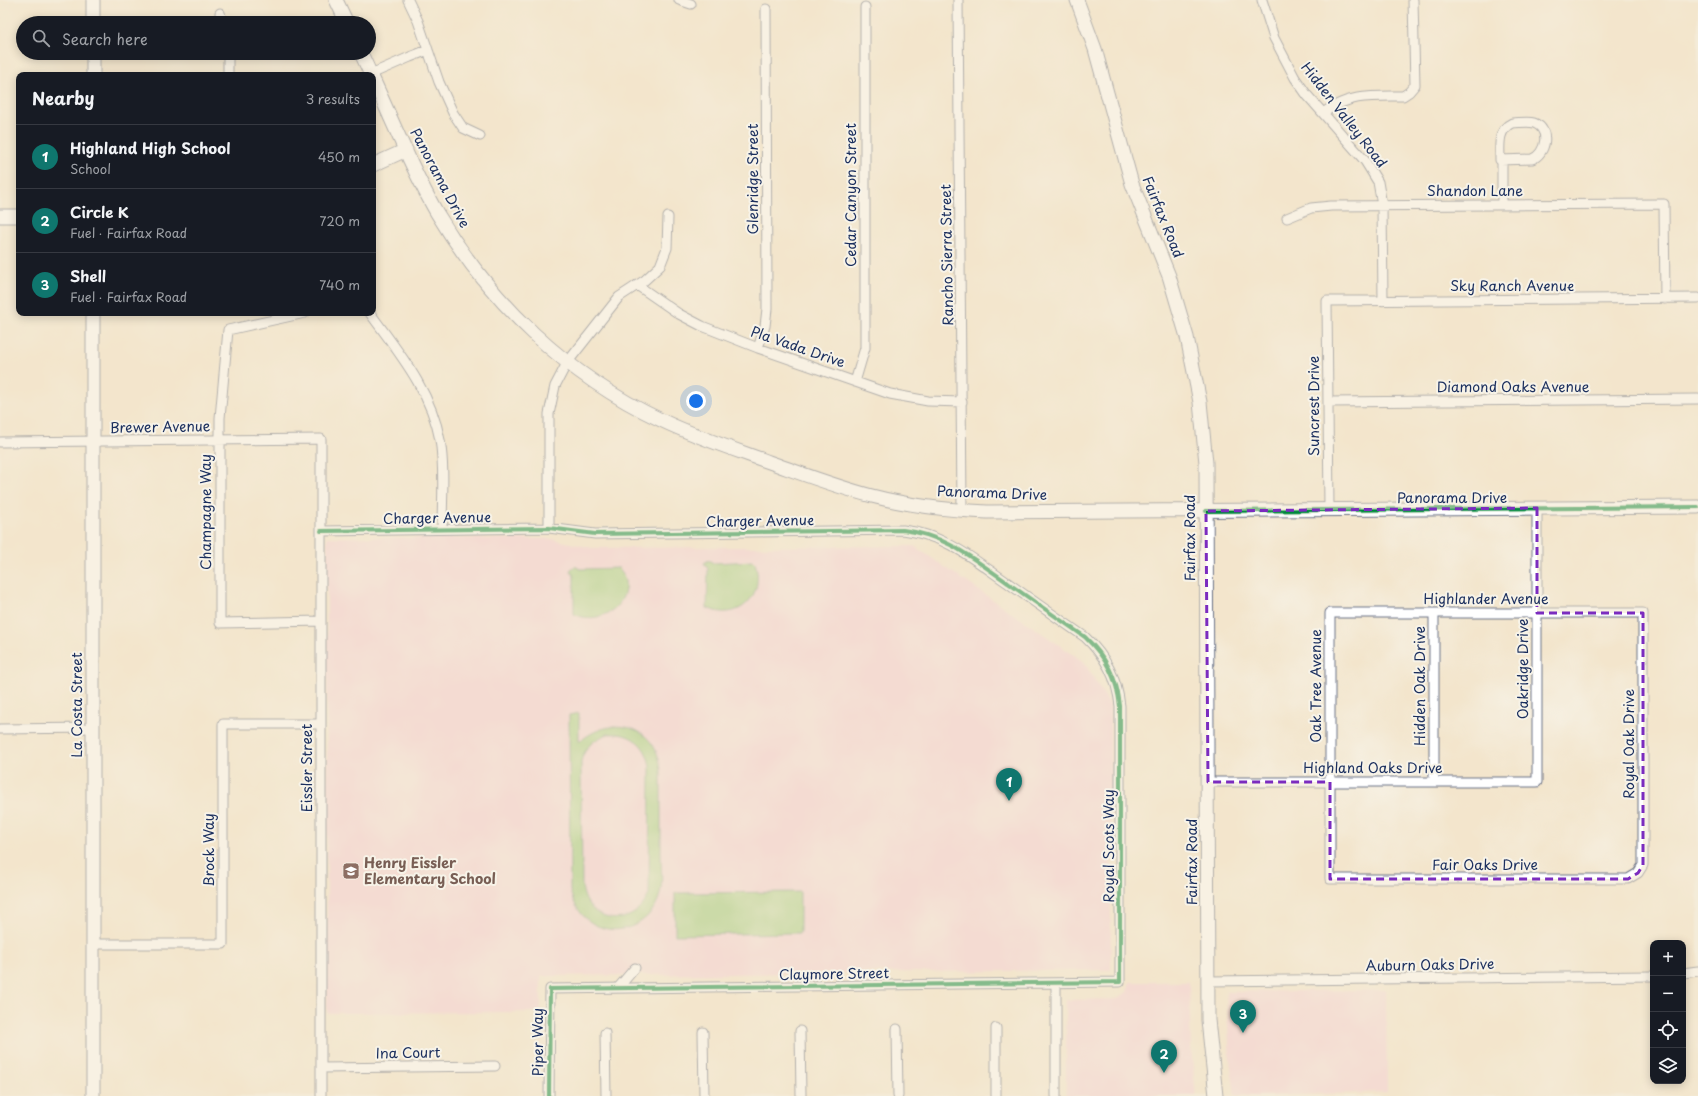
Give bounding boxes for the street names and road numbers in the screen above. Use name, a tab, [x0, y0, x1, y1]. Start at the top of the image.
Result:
street label: Hidden Valley Road	[1296, 57, 1392, 172]
street label: Glenridge Street	[742, 123, 763, 234]
street label: Cedar Canyon Street	[840, 123, 861, 267]
street label: Panorama Drive	[405, 124, 476, 231]
street label: Fairfax Road	[1137, 173, 1189, 261]
street label: Shandon Lane	[1427, 180, 1523, 201]
street label: Rancho Sierra Street	[935, 184, 958, 326]
street label: Sky Ranch Avenue	[1450, 275, 1574, 296]
street label: Pla Vada Drive	[748, 321, 849, 373]
street label: Suncrest Drive	[1303, 356, 1324, 456]
street label: Diamond Oaks Avenue	[1437, 376, 1590, 397]
street label: Brewer Avenue	[110, 415, 211, 438]
street label: Champagne Way	[195, 454, 216, 570]
street label: Panorama Drive	[937, 480, 1047, 505]
street label: Panorama Drive	[1397, 487, 1507, 508]
street label: Fairfax Road	[1179, 495, 1200, 581]
street label: Charger Avenue	[383, 506, 491, 529]
street label: Charger Avenue	[706, 509, 814, 532]
street label: Highlander Avenue	[1423, 588, 1549, 609]
street label: Oakridge Drive	[1512, 619, 1533, 719]
street label: Hidden Oak Drive	[1409, 626, 1430, 746]
street label: Oak Tree Avenue	[1305, 629, 1326, 743]
street label: La Costa Street	[66, 652, 87, 758]
street label: Royal Oak Drive	[1618, 689, 1639, 799]
street label: Eissler Street	[296, 723, 317, 812]
street label: Highland Oaks Drive	[1303, 757, 1443, 778]
street label: Royal Scots Way	[1098, 789, 1119, 903]
street label: Brock Way	[198, 813, 219, 887]
street label: Fairfax Road	[1181, 819, 1202, 905]
street label: Fair Oaks Drive	[1432, 854, 1538, 875]
street label: Auburn Oaks Drive	[1366, 953, 1494, 976]
street label: Claymore Street	[779, 962, 890, 985]
street label: Piper Way	[527, 1008, 548, 1076]
street label: Ina Court	[375, 1041, 441, 1064]

